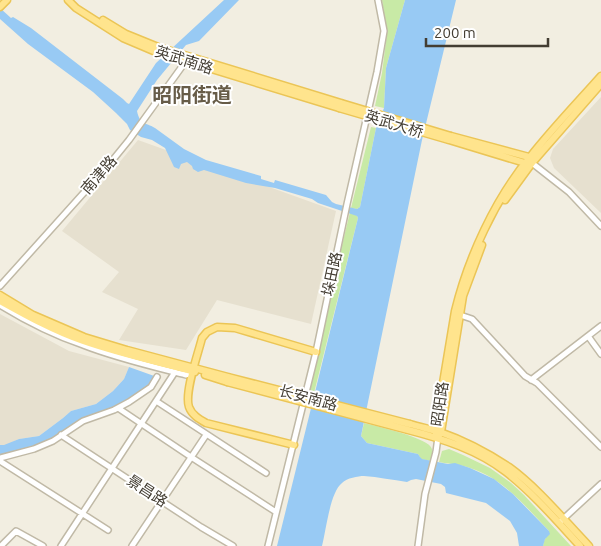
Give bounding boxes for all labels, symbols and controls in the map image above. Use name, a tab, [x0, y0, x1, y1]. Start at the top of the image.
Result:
scale bar	[426, 15, 548, 47]
text: 200 m	[434, 24, 476, 41]
street label: 英武南路	[153, 42, 215, 77]
district label: 昭阳街道	[152, 83, 232, 106]
street label: 英武大桥	[363, 107, 425, 140]
street label: 南津路	[77, 152, 120, 197]
street label: 垛田路	[319, 250, 345, 298]
street label: 昭阳路	[428, 380, 451, 427]
street label: 长安南路	[277, 382, 339, 413]
street label: 景昌路	[124, 471, 171, 510]

